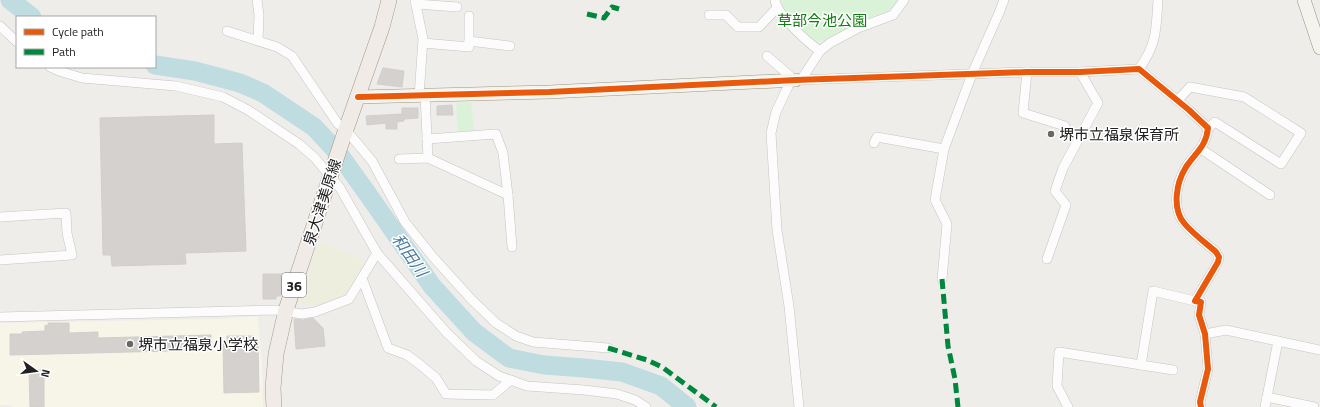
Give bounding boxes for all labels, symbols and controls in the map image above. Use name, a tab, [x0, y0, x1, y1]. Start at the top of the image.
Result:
park label: 草部今池公園	[777, 9, 867, 32]
legend	[16, 16, 156, 68]
text: Cycle path	[52, 22, 104, 41]
text: Path	[52, 42, 76, 61]
place label: 堺市立福泉保育所	[1059, 123, 1179, 146]
marker: 堺市立福泉保育所	[1046, 129, 1056, 139]
street label: 泉大津美原線	[297, 156, 347, 248]
water label: 和田川	[386, 228, 435, 283]
road number: 36	[282, 273, 306, 297]
place label: 堺市立福泉小学校	[138, 333, 258, 356]
marker: 堺市立福泉小学校	[125, 339, 135, 349]
north arrow	[16, 351, 56, 391]
text: N	[37, 368, 54, 379]

